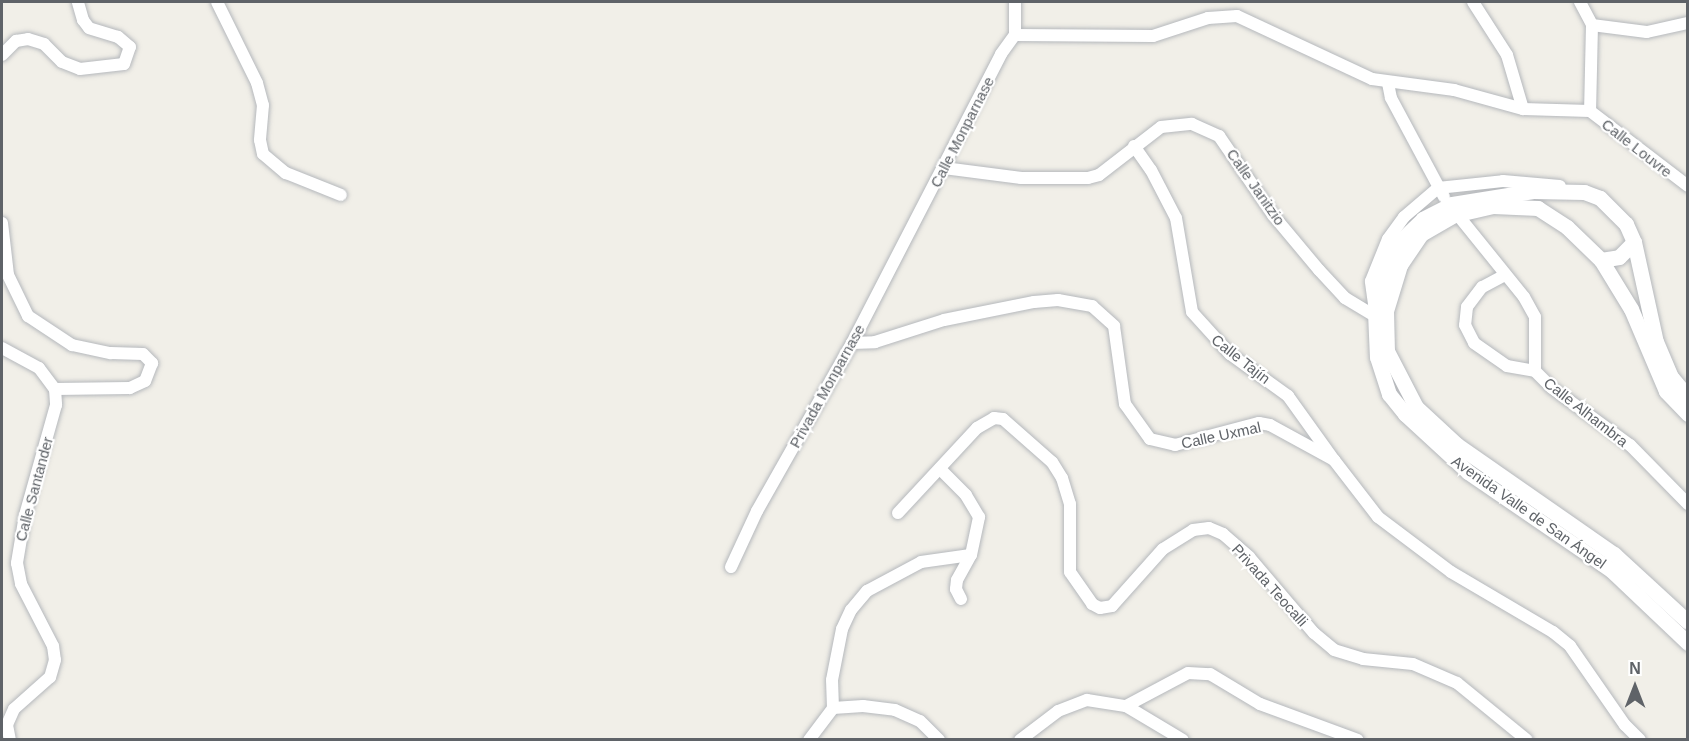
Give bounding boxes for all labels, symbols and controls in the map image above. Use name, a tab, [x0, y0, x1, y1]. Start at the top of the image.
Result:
street label: Calle Monparnase	[926, 74, 998, 190]
street label: Calle Louvre	[1598, 115, 1676, 181]
street label: Calle Janitzio	[1223, 145, 1289, 229]
street label: Privada Monparnase	[786, 321, 868, 451]
street label: Calle Tajín	[1208, 330, 1274, 388]
street label: Calle Alhambra	[1540, 373, 1632, 451]
street label: Calle Uxmal	[1180, 418, 1262, 452]
street label: Calle Santander	[11, 435, 57, 543]
street label: Avenida Valle de San Ángel	[1448, 452, 1610, 572]
street label: Privada Teocalli	[1228, 540, 1312, 630]
north arrow	[1605, 657, 1665, 717]
text: N	[1629, 660, 1641, 677]

